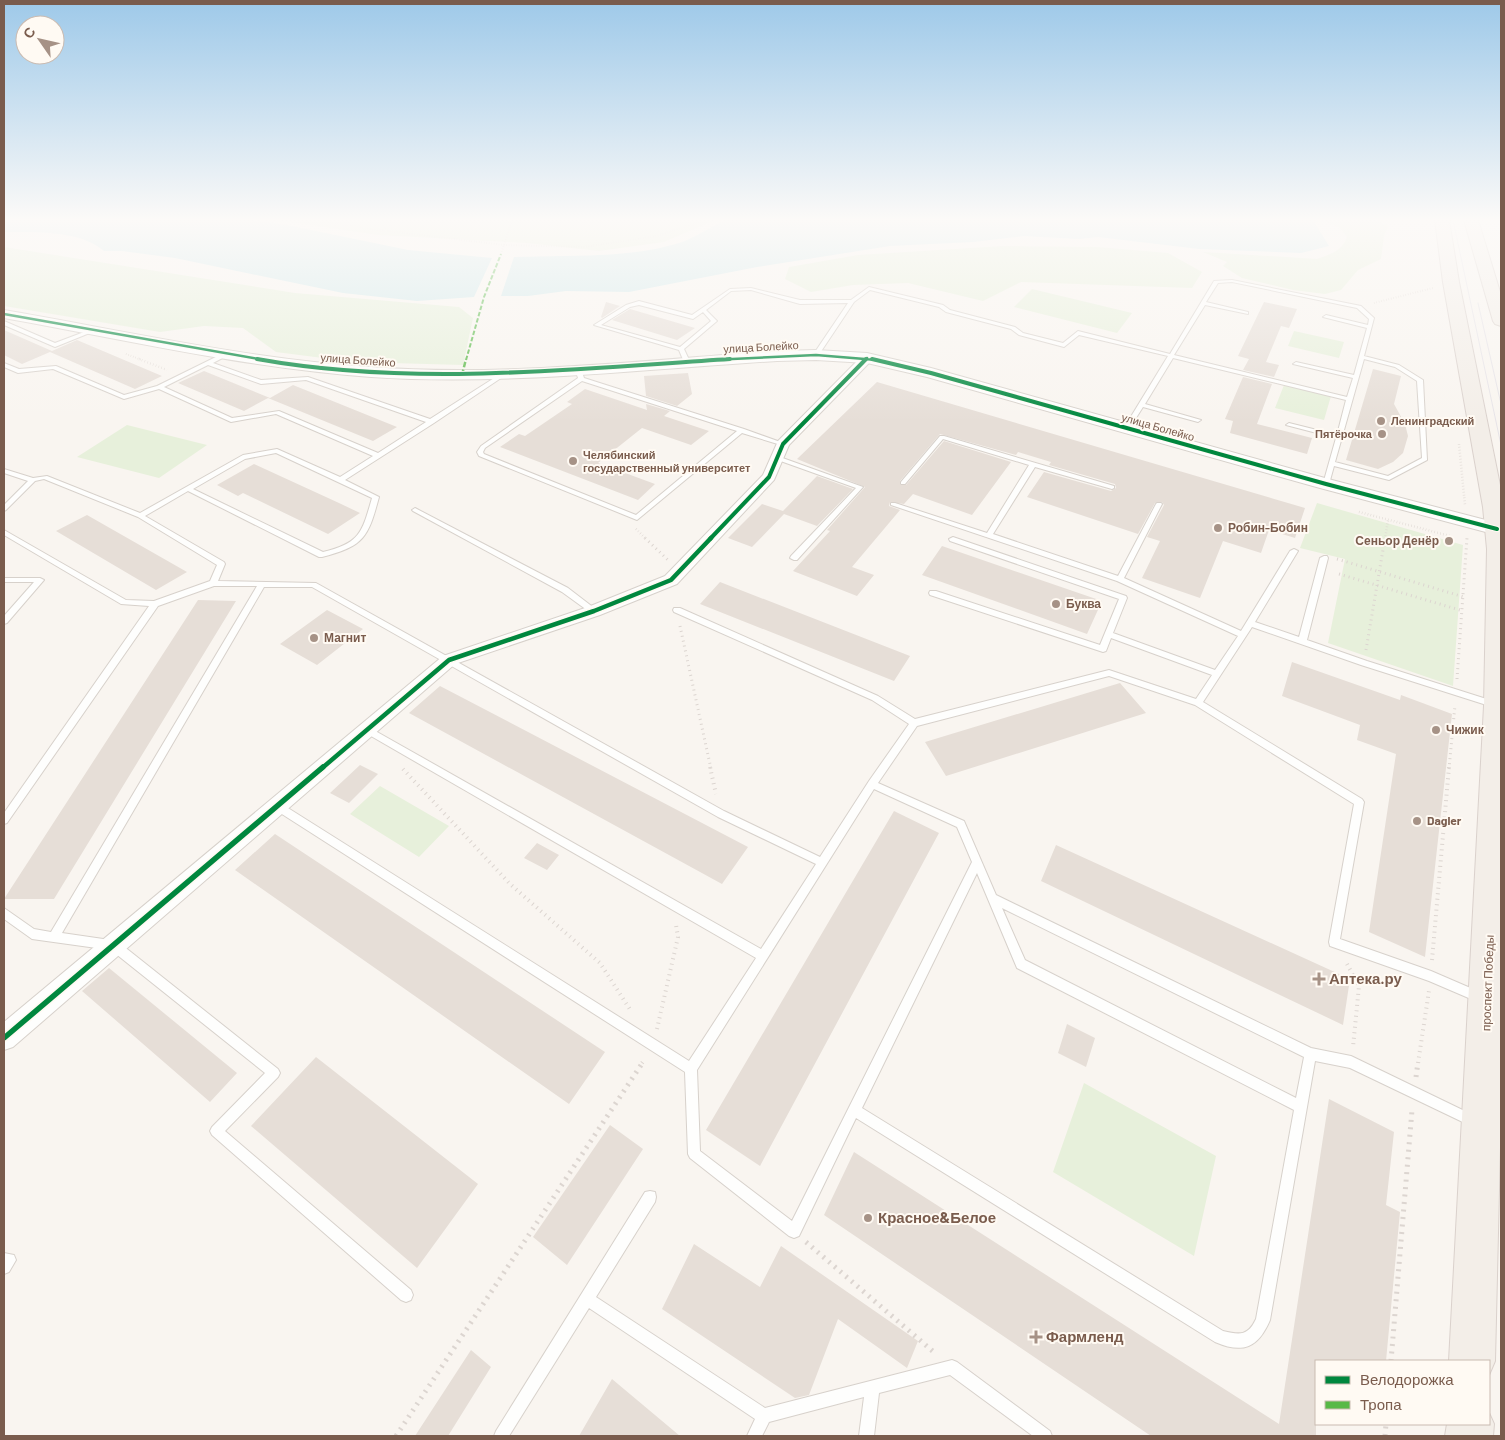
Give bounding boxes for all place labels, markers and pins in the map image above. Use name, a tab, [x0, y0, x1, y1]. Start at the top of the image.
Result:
place label: Ленинградский	[1391, 414, 1474, 427]
marker: Ленинградский	[1375, 415, 1387, 427]
place label: Пятёрочка	[1315, 427, 1373, 440]
marker: Пятёрочка	[1376, 428, 1388, 440]
place label: Челябинский государственный университет	[583, 448, 751, 474]
marker: Челябинский государственный университет	[567, 455, 579, 467]
place label: Робин-Бобин	[1228, 520, 1308, 534]
marker: Робин-Бобин	[1212, 522, 1224, 534]
place label: Сеньор Денёр	[1355, 533, 1439, 548]
marker: Сеньор Денёр	[1443, 535, 1455, 547]
place label: Буква	[1066, 596, 1101, 611]
marker: Буква	[1050, 598, 1062, 610]
place label: Магнит	[324, 630, 366, 644]
marker: Магнит	[308, 632, 320, 644]
place label: Чижик	[1446, 722, 1485, 736]
marker: Чижик	[1430, 724, 1442, 736]
place label: Dagler	[1427, 813, 1462, 827]
marker: Dagler	[1411, 815, 1423, 827]
place label: Аптека.ру	[1329, 969, 1402, 987]
marker: Аптека.ру	[1313, 973, 1325, 985]
place label: Красное&Белое	[878, 1208, 996, 1226]
marker: Красное&Белое	[862, 1212, 874, 1224]
place label: Фармленд	[1046, 1327, 1124, 1345]
marker: Фармленд	[1030, 1331, 1042, 1343]

